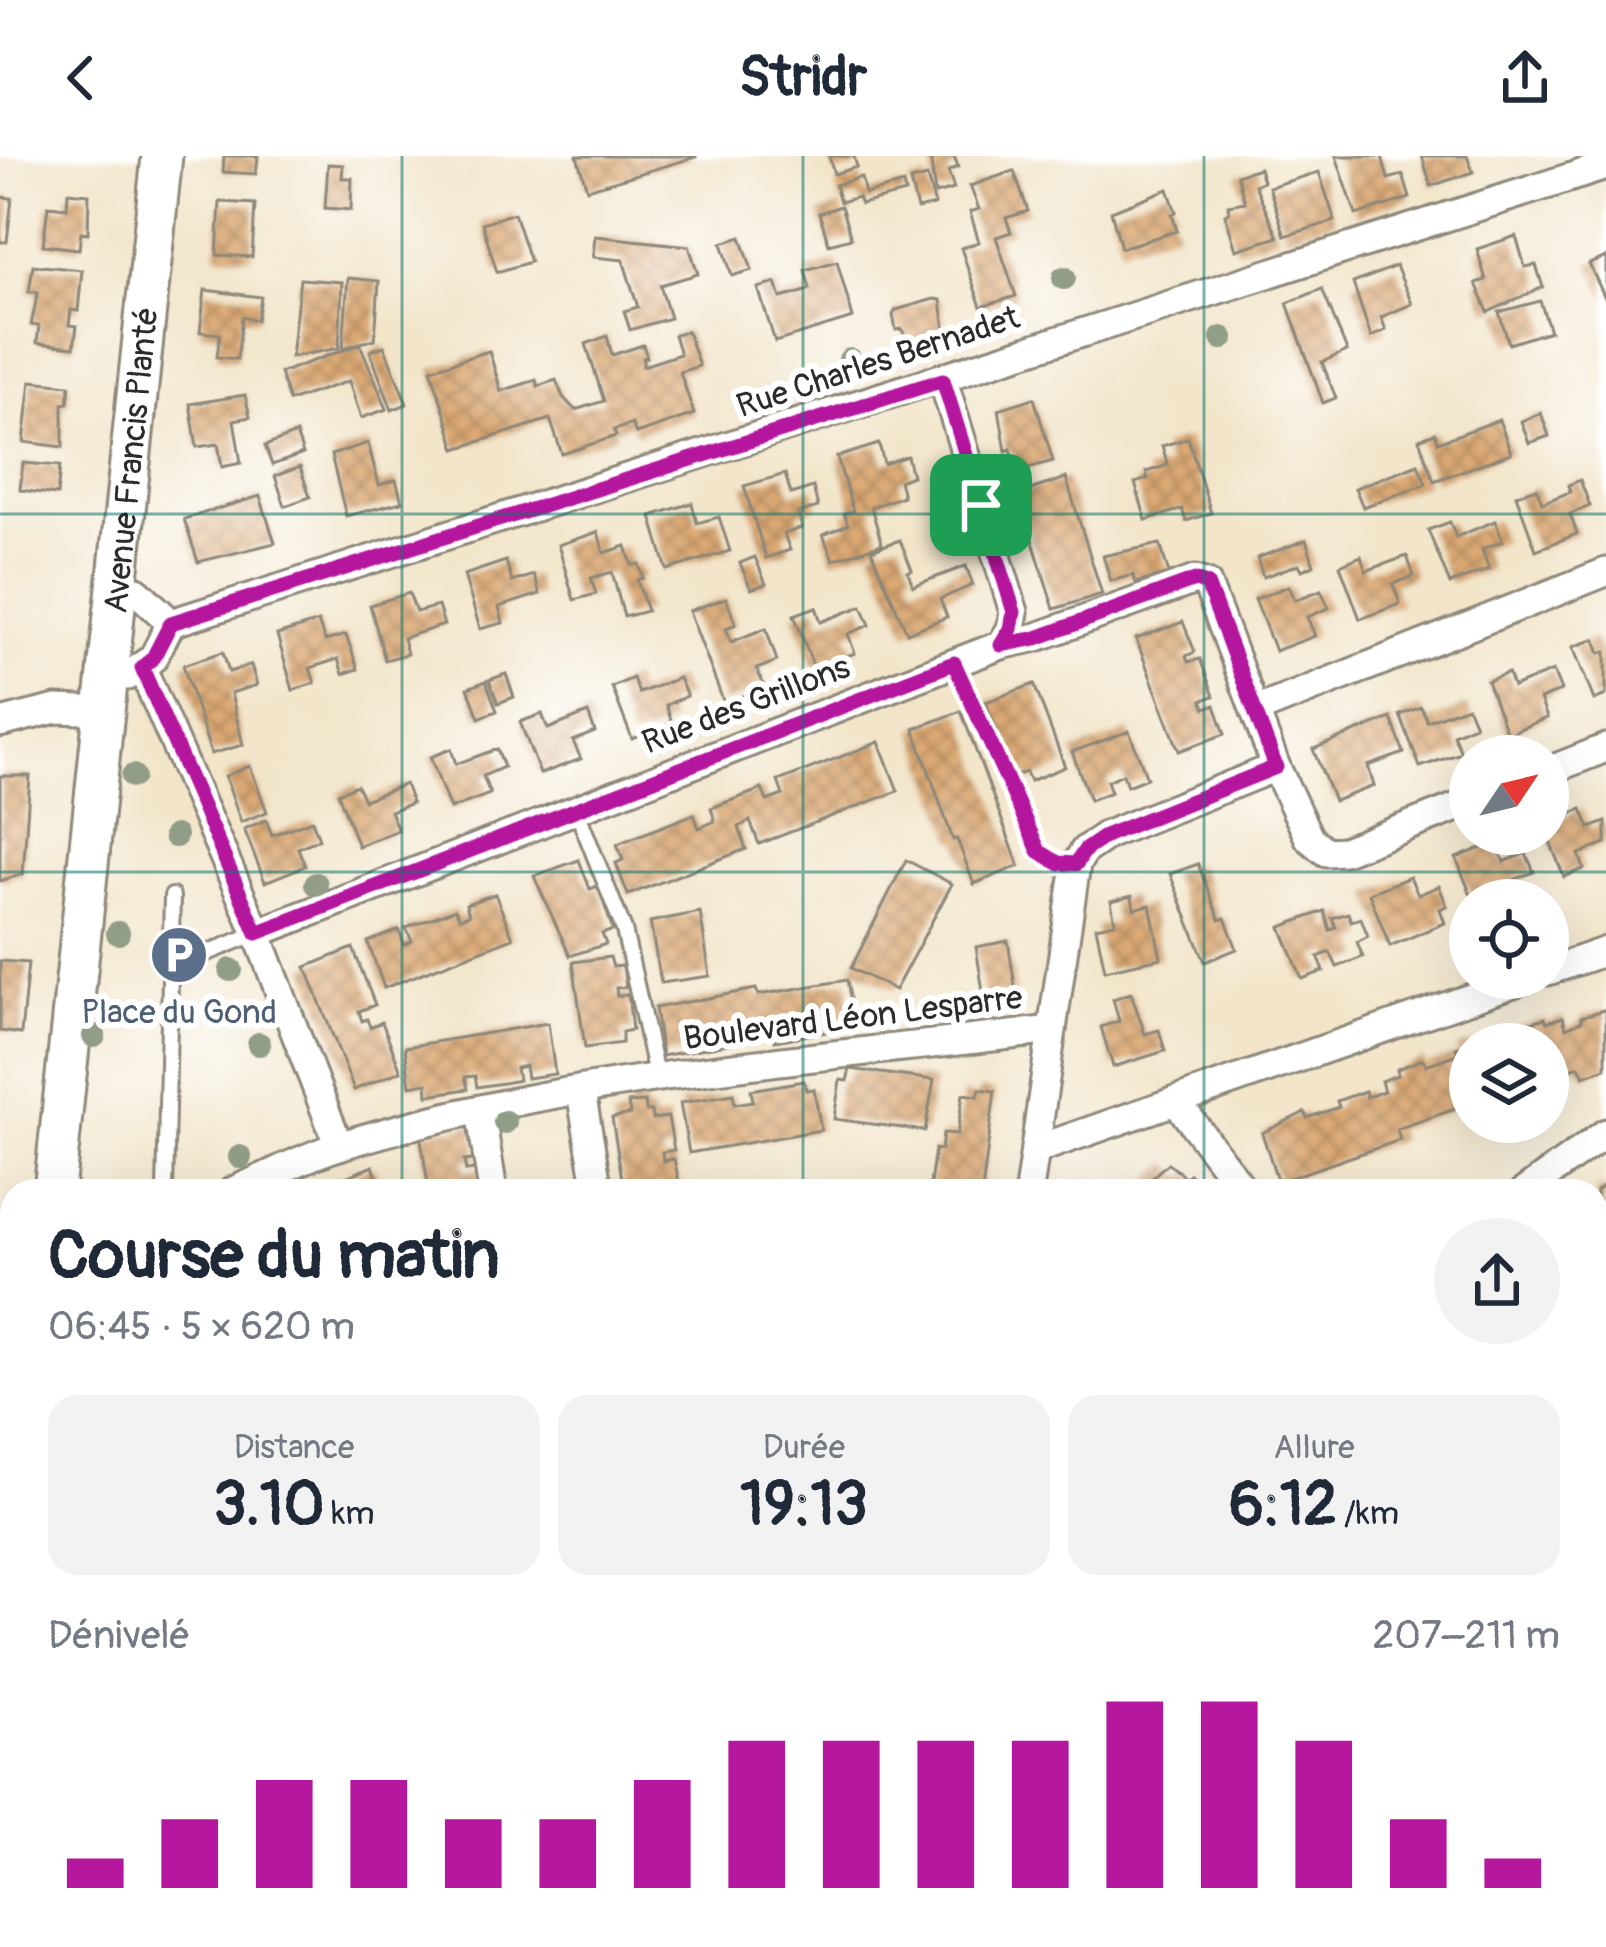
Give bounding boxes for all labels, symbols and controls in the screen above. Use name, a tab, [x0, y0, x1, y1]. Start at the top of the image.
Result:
text: Stridr	[739, 44, 867, 112]
icon: back	[48, 45, 114, 111]
icon: share	[1492, 45, 1558, 111]
street label: Rue Charles Bernadet	[731, 297, 1025, 427]
street label: Avenue Francis Planté	[95, 305, 167, 615]
pin	[930, 454, 1032, 556]
icon: arrive	[948, 472, 1014, 538]
street label: Rue des Grillons	[636, 646, 856, 763]
north arrow	[1449, 735, 1569, 855]
map controls	[1449, 735, 1569, 1143]
button: locate	[1449, 879, 1569, 999]
parking icon: Place du Gond	[148, 924, 210, 986]
street label: Boulevard Léon Lesparre	[681, 977, 1025, 1059]
place label: Place du Gond	[81, 992, 277, 1033]
button: layers	[1449, 1023, 1569, 1143]
text: Course du matin	[48, 1215, 500, 1298]
button: share	[1434, 1218, 1560, 1344]
text: 06:45 · 5 × 620 m	[48, 1302, 355, 1351]
text: Distance	[234, 1427, 354, 1468]
text: Durée	[763, 1427, 845, 1468]
text: Allure	[1273, 1427, 1355, 1468]
text: 3.10	[213, 1468, 324, 1543]
text: 19:13	[740, 1468, 868, 1543]
text: 6:12	[1229, 1468, 1337, 1543]
text: km	[324, 1493, 375, 1534]
text: /km	[1337, 1493, 1399, 1534]
text: Dénivelé	[48, 1611, 190, 1660]
text: 207–211 m	[1373, 1611, 1560, 1660]

